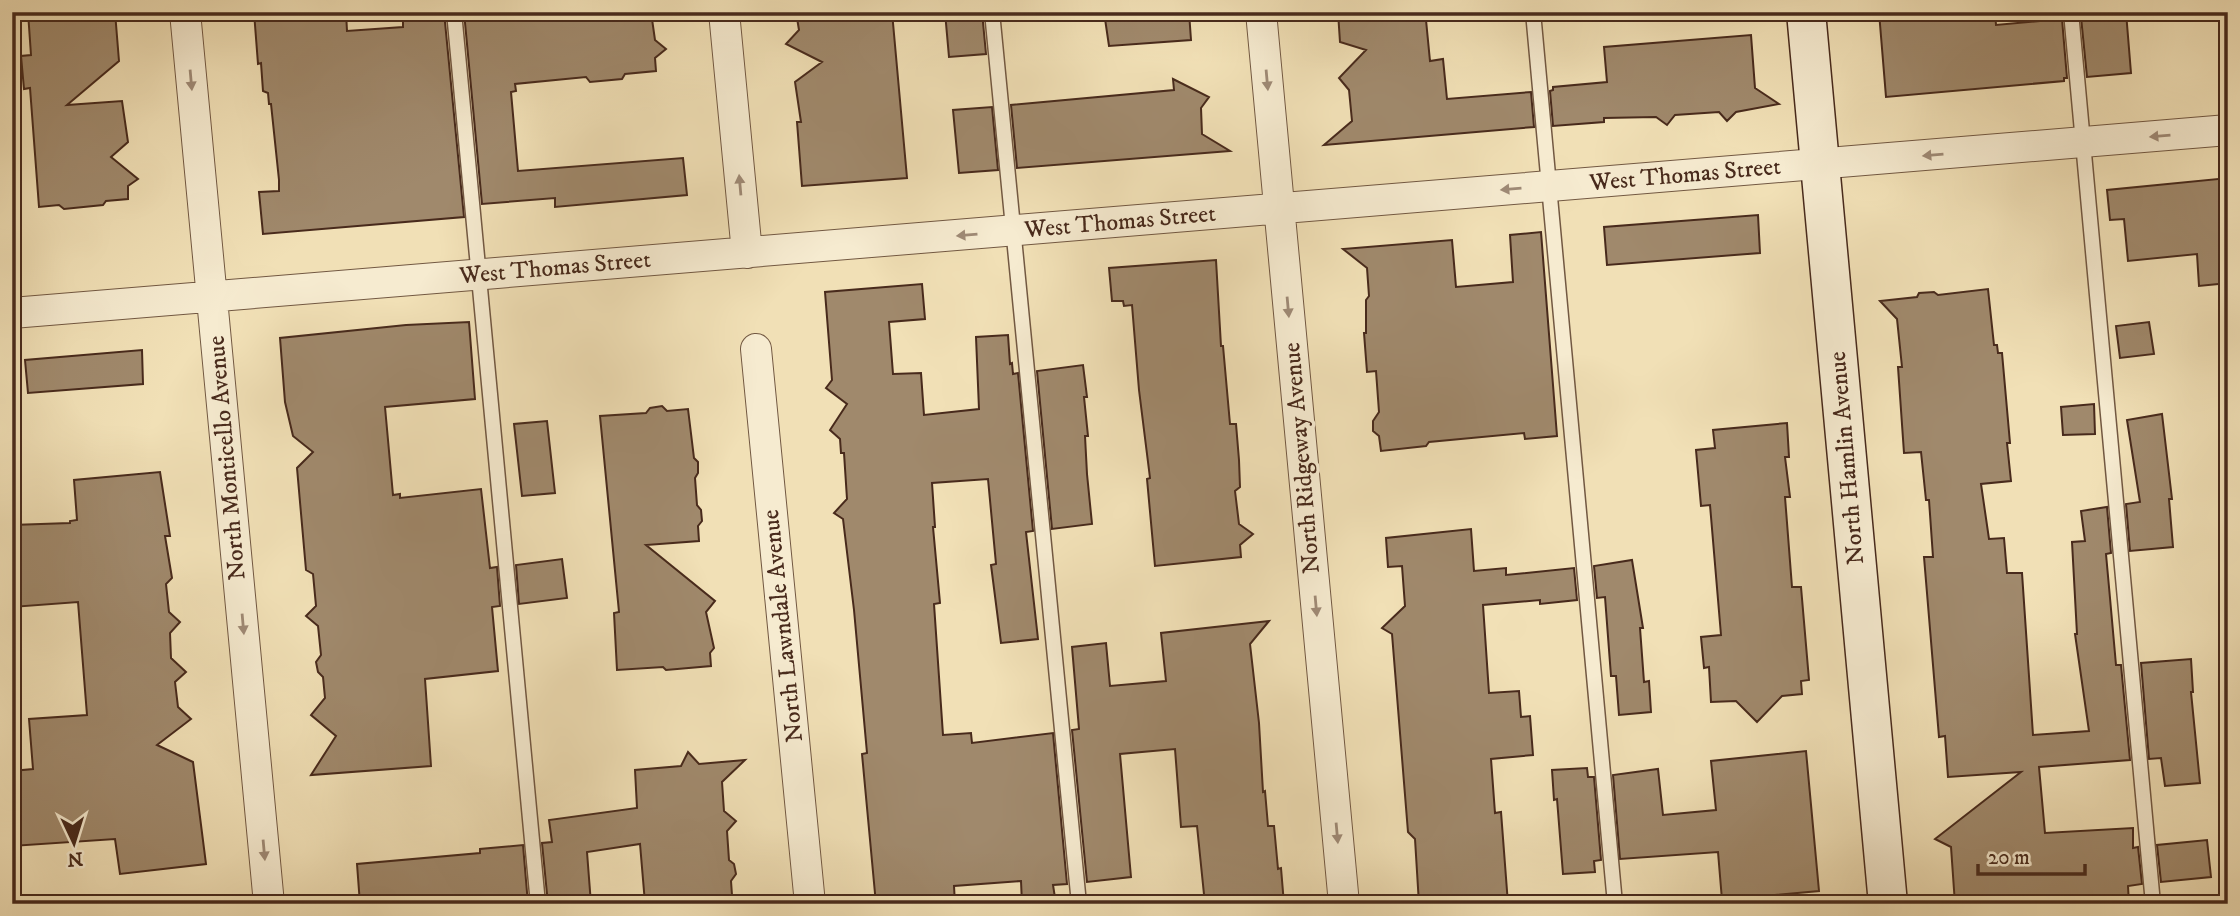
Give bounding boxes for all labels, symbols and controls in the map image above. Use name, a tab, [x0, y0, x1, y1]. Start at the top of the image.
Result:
one-way arrow	[186, 69, 197, 91]
one-way arrow	[1262, 69, 1273, 91]
one-way arrow	[2149, 131, 2171, 142]
one-way arrow	[1922, 150, 1944, 161]
street label: West Thomas Street	[1587, 152, 1782, 198]
one-way arrow	[734, 174, 745, 196]
one-way arrow	[1500, 184, 1522, 195]
street label: West Thomas Street	[1022, 199, 1217, 245]
one-way arrow	[956, 230, 978, 241]
street label: West Thomas Street	[457, 245, 652, 291]
one-way arrow	[1283, 296, 1294, 318]
street label: North Monticello Avenue	[201, 334, 253, 581]
street label: North Ridgeway Avenue	[1277, 341, 1327, 575]
street label: North Hamlin Avenue	[1823, 350, 1871, 566]
street label: North Lawndale Avenue	[756, 508, 810, 744]
one-way arrow	[1311, 596, 1322, 618]
one-way arrow	[237, 613, 248, 635]
north arrow	[38, 808, 108, 878]
one-way arrow	[1332, 822, 1343, 844]
scale bar	[1978, 832, 2084, 876]
one-way arrow	[259, 839, 270, 861]
text: 20 m	[1988, 845, 2030, 871]
text: N	[66, 846, 84, 871]

